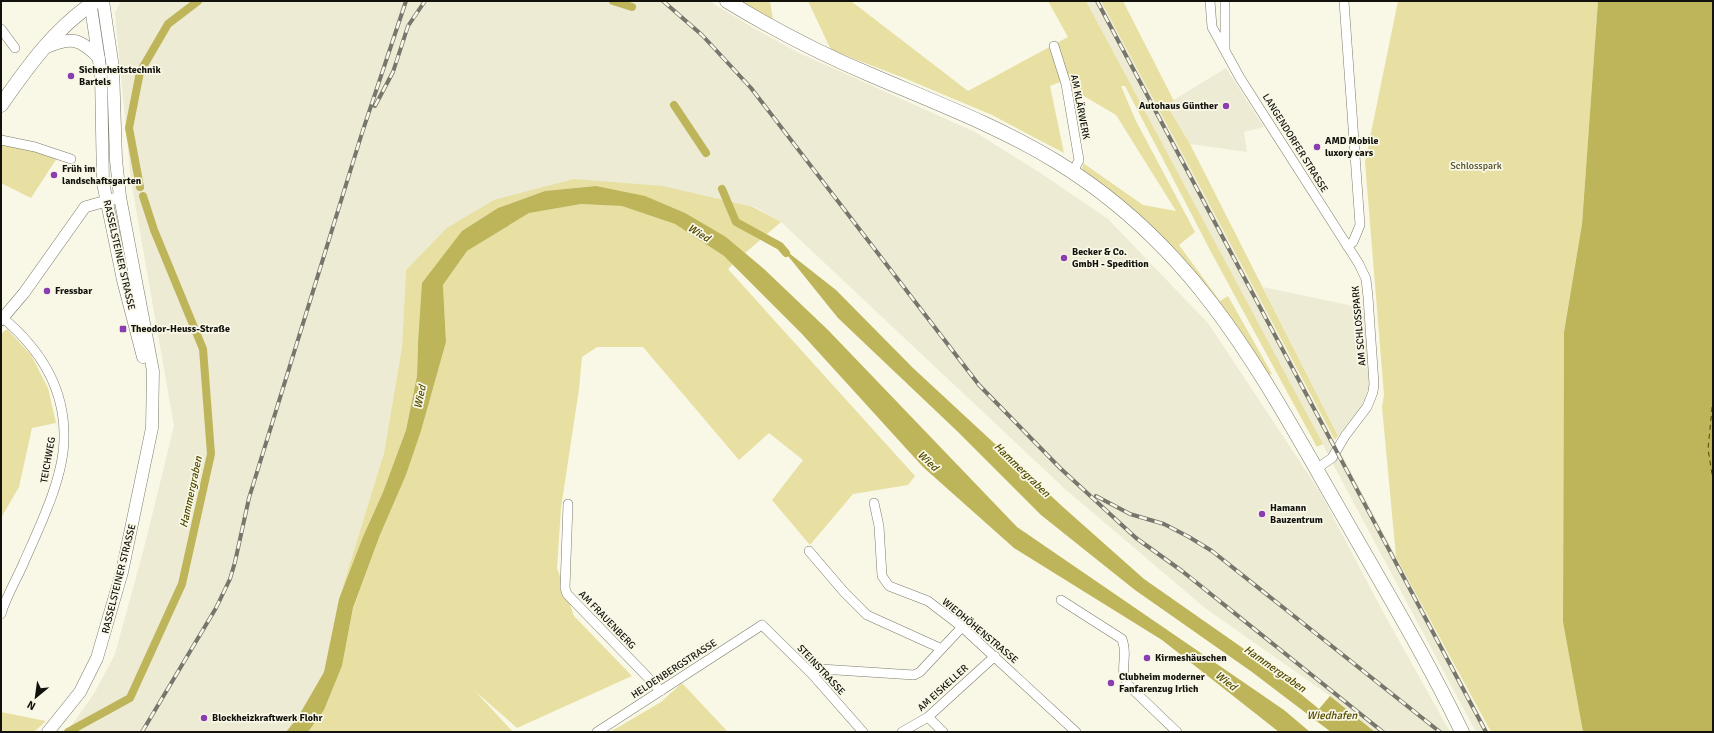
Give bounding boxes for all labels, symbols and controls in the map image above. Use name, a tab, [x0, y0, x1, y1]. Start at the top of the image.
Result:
place label: Sicherheitstechnik Bartels	[79, 64, 161, 88]
marker: Sicherheitstechnik Bartels	[66, 71, 76, 81]
street label: AM KLÄRWERK	[1068, 74, 1092, 140]
street label: LANGENDORFER STRASSE	[1260, 91, 1331, 195]
place label: Autohaus Günther	[1139, 100, 1218, 112]
marker: Autohaus Günther	[1221, 101, 1231, 111]
place label: AMD Mobile luxory cars	[1325, 135, 1379, 159]
marker: AMD Mobile luxory cars	[1312, 142, 1322, 152]
park label: Schlosspark	[1450, 160, 1502, 172]
place label: Früh im landschaftsgarten	[62, 163, 142, 187]
marker: Früh im landschaftsgarten	[49, 170, 59, 180]
street label: RASSELSTEINER STRASSE	[100, 199, 138, 312]
water label: Wied	[686, 221, 713, 245]
place label: Becker & Co. GmbH - Spedition	[1072, 246, 1149, 270]
marker: Becker & Co. GmbH - Spedition	[1059, 253, 1069, 263]
place label: Fressbar	[55, 285, 92, 297]
street label: AM SCHLOSSPARK	[1350, 285, 1368, 367]
marker: Fressbar	[42, 286, 52, 296]
place label: Theodor-Heuss-Straße	[131, 323, 230, 335]
marker: Theodor-Heuss-Straße	[118, 324, 128, 334]
water label: Wied	[411, 383, 429, 410]
street label: TEICHWEG	[38, 436, 58, 484]
water label: Hammergraben	[991, 440, 1053, 501]
water label: Wied	[915, 448, 942, 475]
water label: Hammergraben	[177, 454, 205, 529]
place label: Hamann Bauzentrum	[1270, 502, 1323, 526]
marker: Hamann Bauzentrum	[1257, 509, 1267, 519]
street label: RASSELSTEINER STRASSE	[100, 523, 139, 635]
street label: AM FRAUENBERG	[576, 588, 638, 652]
street label: WIEDHÖHENSTRASSE	[940, 596, 1021, 666]
street label: HELDENBERGSTRASSE	[629, 637, 719, 701]
street label: STEINSTRASSE	[795, 642, 848, 698]
water label: Hammergraben	[1242, 643, 1309, 696]
place label: Kirmeshäuschen	[1155, 652, 1227, 664]
marker: Kirmeshäuschen	[1142, 653, 1152, 663]
street label: AM EISKELLER	[915, 662, 971, 714]
water label: Wied	[1213, 669, 1240, 694]
place label: Clubheim moderner Fanfarenzug Irlich	[1119, 671, 1205, 695]
north arrow	[16, 677, 56, 717]
marker: Clubheim moderner Fanfarenzug Irlich	[1106, 678, 1116, 688]
text: N	[25, 698, 38, 713]
water label: Wiedhafen	[1307, 709, 1358, 722]
place label: Blockheizkraftwerk Flohr	[212, 712, 322, 724]
marker: Blockheizkraftwerk Flohr	[199, 713, 209, 723]

